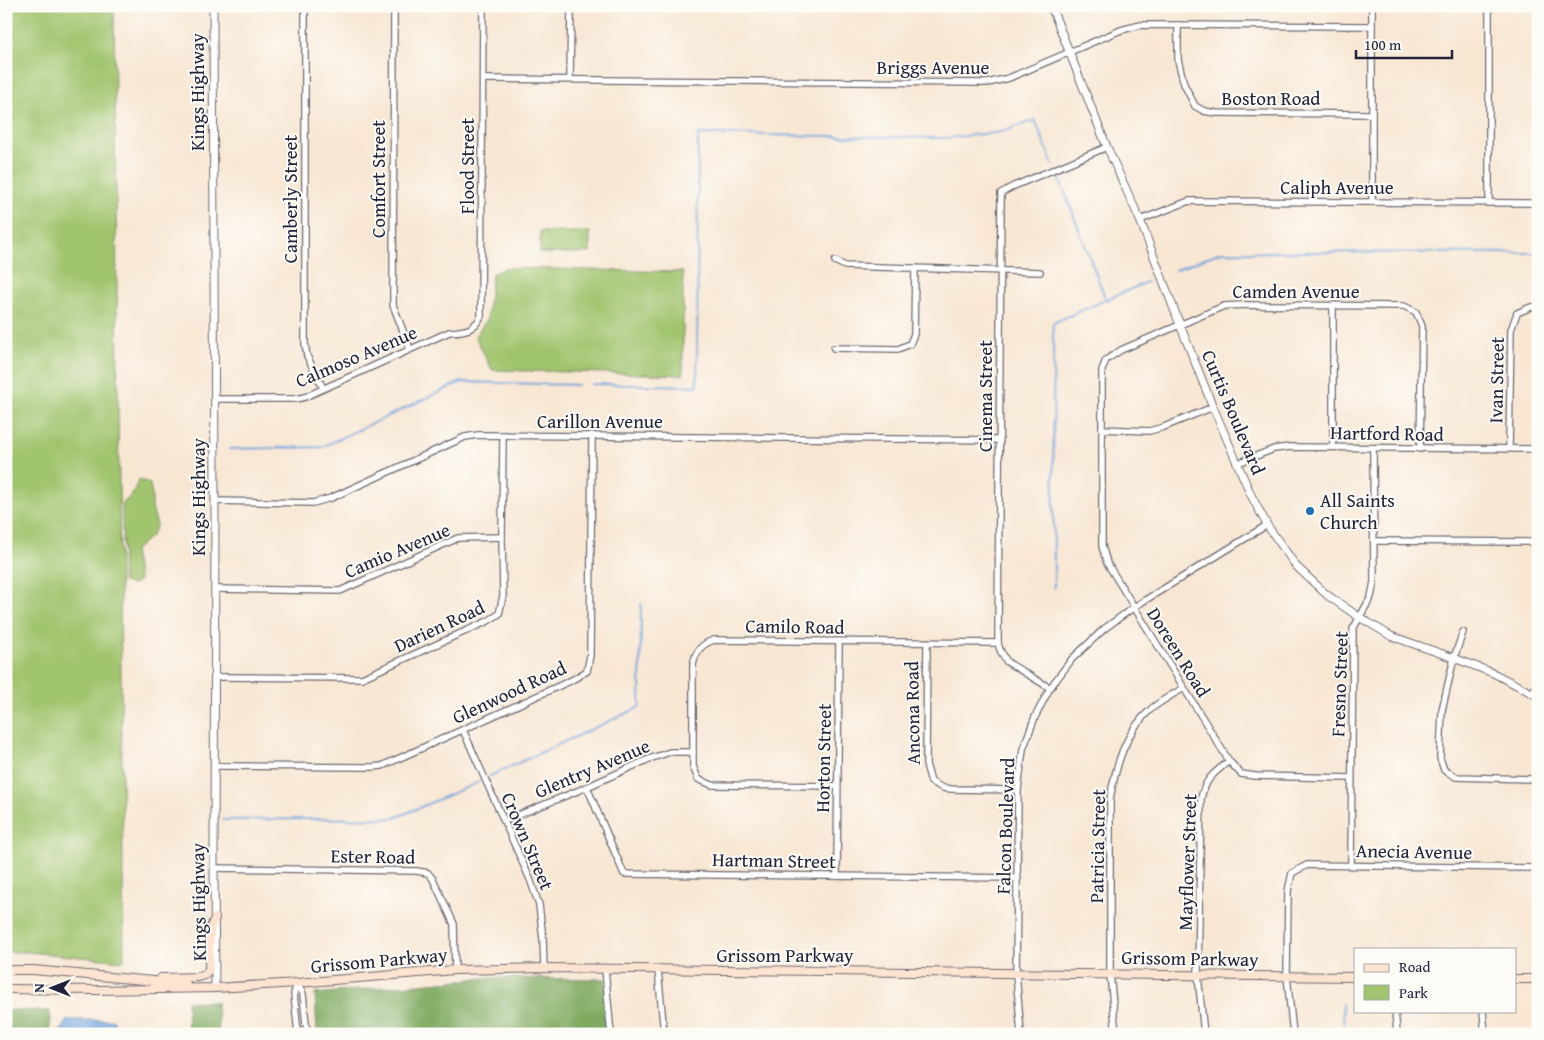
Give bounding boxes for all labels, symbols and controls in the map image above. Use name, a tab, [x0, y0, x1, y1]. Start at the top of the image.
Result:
scale bar	[1356, 28, 1453, 60]
street label: Kings Highway	[183, 32, 211, 151]
text: 100 m	[1364, 34, 1402, 55]
street label: Briggs Avenue	[877, 53, 990, 81]
street label: Boston Road	[1221, 84, 1321, 112]
street label: Flood Street	[453, 118, 481, 214]
street label: Comfort Street	[364, 120, 392, 238]
street label: Camberly Street	[276, 134, 304, 263]
street label: Caliph Avenue	[1280, 173, 1394, 201]
street label: Camden Avenue	[1232, 277, 1360, 305]
street label: Calmoso Avenue	[291, 318, 421, 394]
street label: Ivan Street	[1481, 336, 1511, 424]
street label: Cinema Street	[971, 340, 999, 452]
street label: Curtis Boulevard	[1195, 345, 1273, 479]
street label: Carillon Avenue	[537, 407, 663, 435]
street label: Hartford Road	[1330, 418, 1445, 448]
street label: Kings Highway	[184, 437, 212, 556]
place label: All Saints Church	[1320, 486, 1395, 536]
marker: All Saints Church	[1304, 505, 1316, 517]
street label: Camio Avenue	[340, 515, 454, 585]
street label: Darien Road	[389, 592, 490, 659]
street label: Doreen Road	[1140, 602, 1218, 703]
street label: Camilo Road	[745, 611, 846, 641]
street label: Fresno Street	[1323, 630, 1355, 737]
street label: Glenwood Road	[447, 653, 571, 731]
street label: Ancona Road	[897, 660, 927, 765]
street label: Horton Street	[808, 703, 838, 813]
street label: Glentry Avenue	[530, 731, 654, 805]
street label: Falcon Boulevard	[989, 756, 1021, 895]
street label: Crown Street	[495, 788, 561, 894]
street label: Patricia Street	[1082, 788, 1112, 903]
street label: Mayflower Street	[1171, 793, 1203, 931]
street label: Anecia Avenue	[1356, 836, 1473, 866]
street label: Ester Road	[330, 841, 416, 871]
street label: Kings Highway	[183, 842, 213, 961]
street label: Hartman Street	[712, 845, 836, 875]
street label: Grissom Parkway	[309, 940, 449, 980]
street label: Grissom Parkway	[716, 941, 854, 969]
street label: Grissom Parkway	[1121, 943, 1259, 973]
legend	[1354, 948, 1516, 1012]
text: Road	[1399, 956, 1430, 977]
north arrow	[28, 962, 78, 1012]
text: Park	[1399, 982, 1428, 1003]
text: N	[29, 983, 49, 993]

